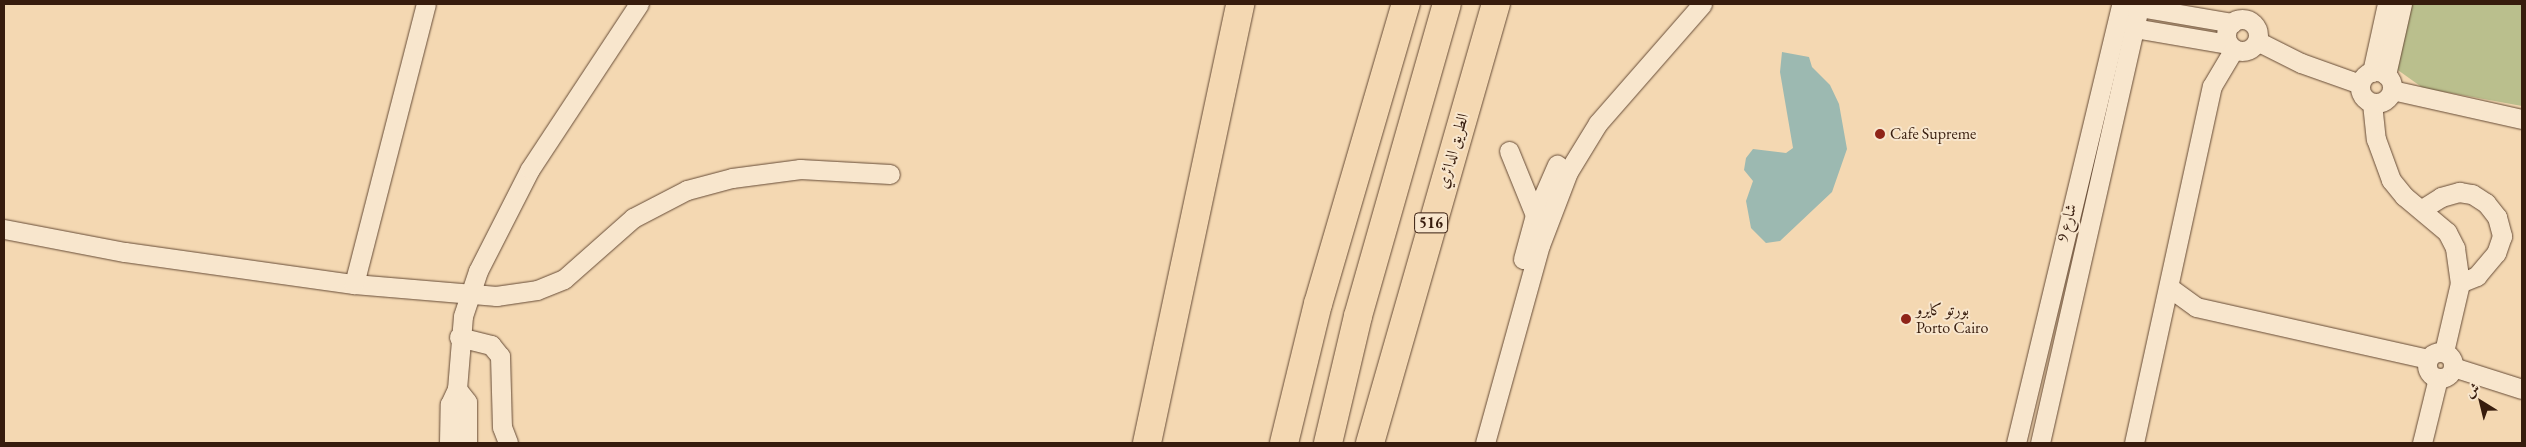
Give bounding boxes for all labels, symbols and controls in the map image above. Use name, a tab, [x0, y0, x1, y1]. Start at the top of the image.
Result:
street label: الطريق الدائري	[1433, 111, 1473, 191]
place label: Cafe Supreme	[1890, 124, 1976, 144]
marker: Cafe Supreme	[1874, 128, 1886, 140]
street label: شارع 9	[2053, 202, 2081, 244]
road number: 516	[1414, 210, 1448, 236]
place label: بورتو كايرو Porto Cairo	[1916, 300, 1988, 338]
marker: بورتو كايرو Porto Cairo	[1900, 313, 1912, 325]
north arrow	[2456, 377, 2506, 427]
text: ش	[2461, 379, 2483, 401]

